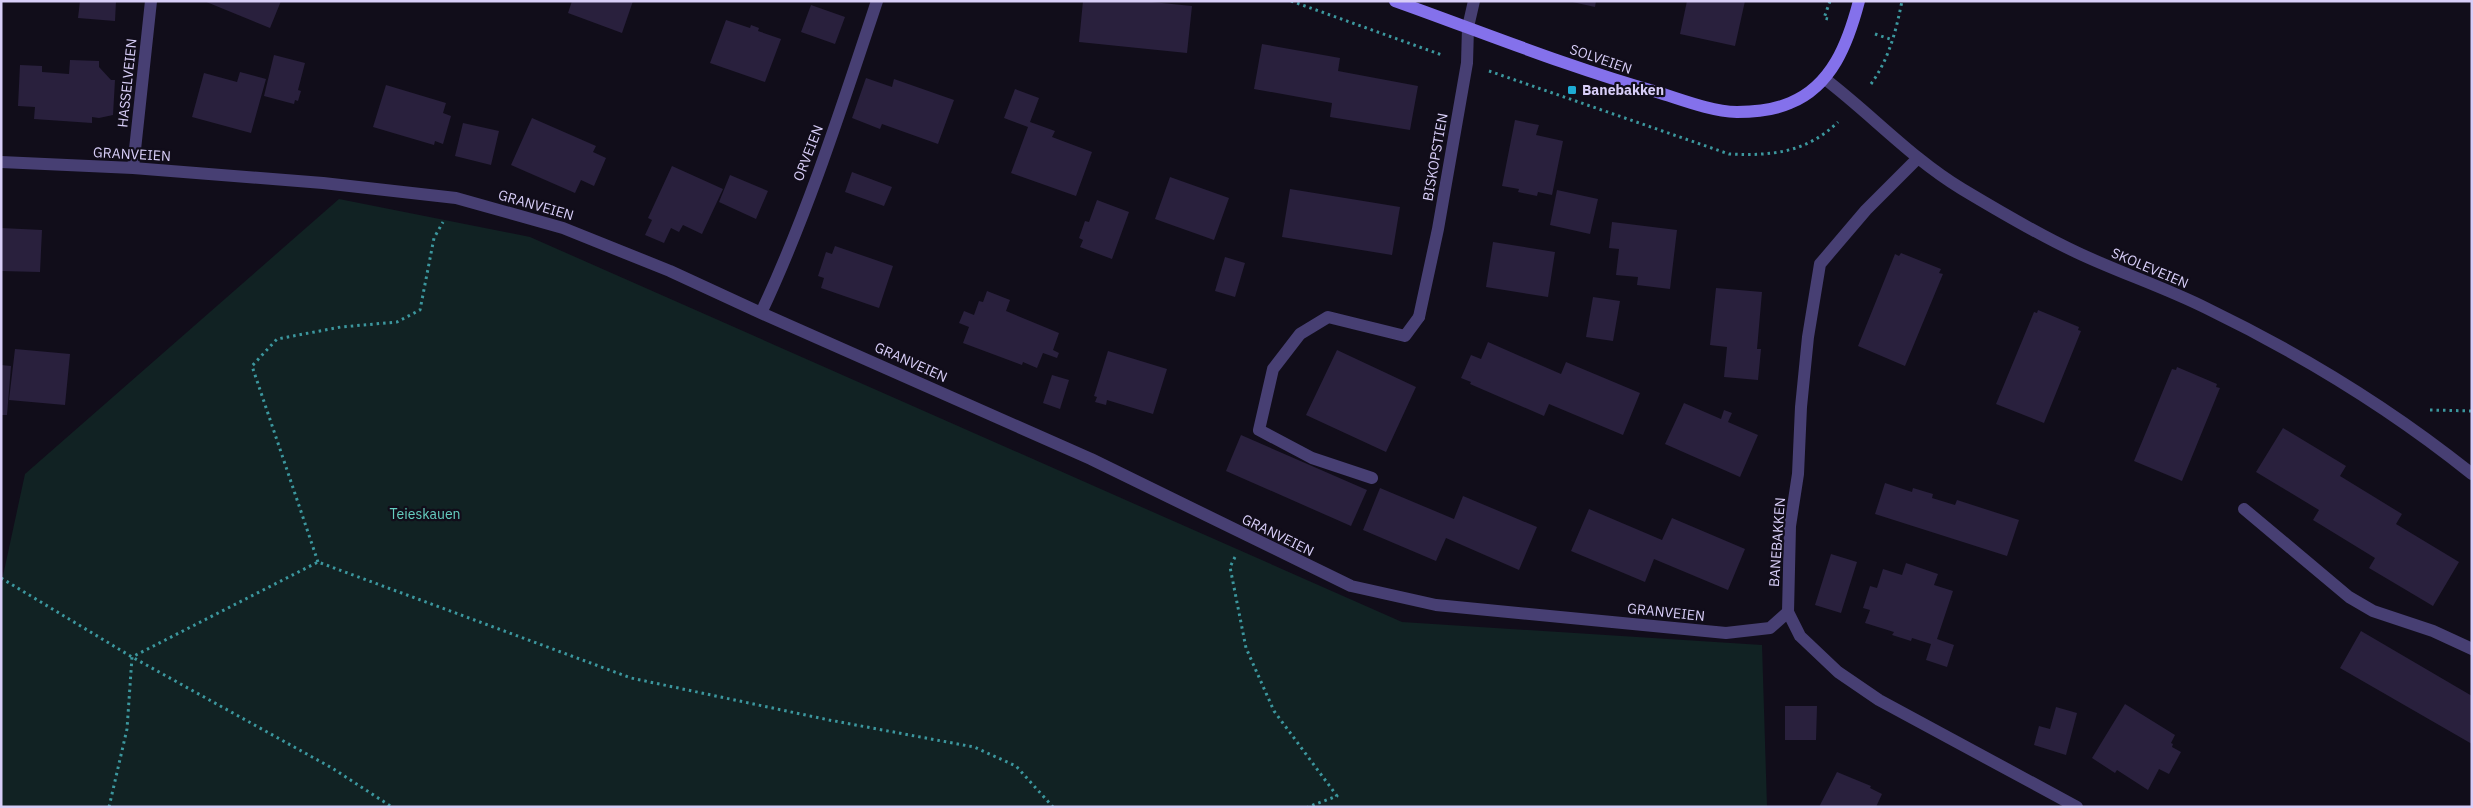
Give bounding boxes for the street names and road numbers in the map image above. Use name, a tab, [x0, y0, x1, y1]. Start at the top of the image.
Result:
street label: HASSELVEIEN	[113, 37, 141, 129]
street label: SOLVEIEN	[1568, 40, 1634, 78]
street label: BISKOPSTIEN	[1418, 111, 1452, 203]
street label: ORVEIEN	[789, 122, 827, 184]
street label: GRANVEIEN	[93, 143, 171, 165]
street label: GRANVEIEN	[496, 186, 576, 224]
street label: SKOLEVEIEN	[2109, 244, 2191, 292]
street label: GRANVEIEN	[872, 338, 950, 386]
street label: BANEBAKKEN	[1765, 497, 1789, 587]
street label: GRANVEIEN	[1239, 510, 1317, 560]
street label: GRANVEIEN	[1626, 599, 1706, 625]

